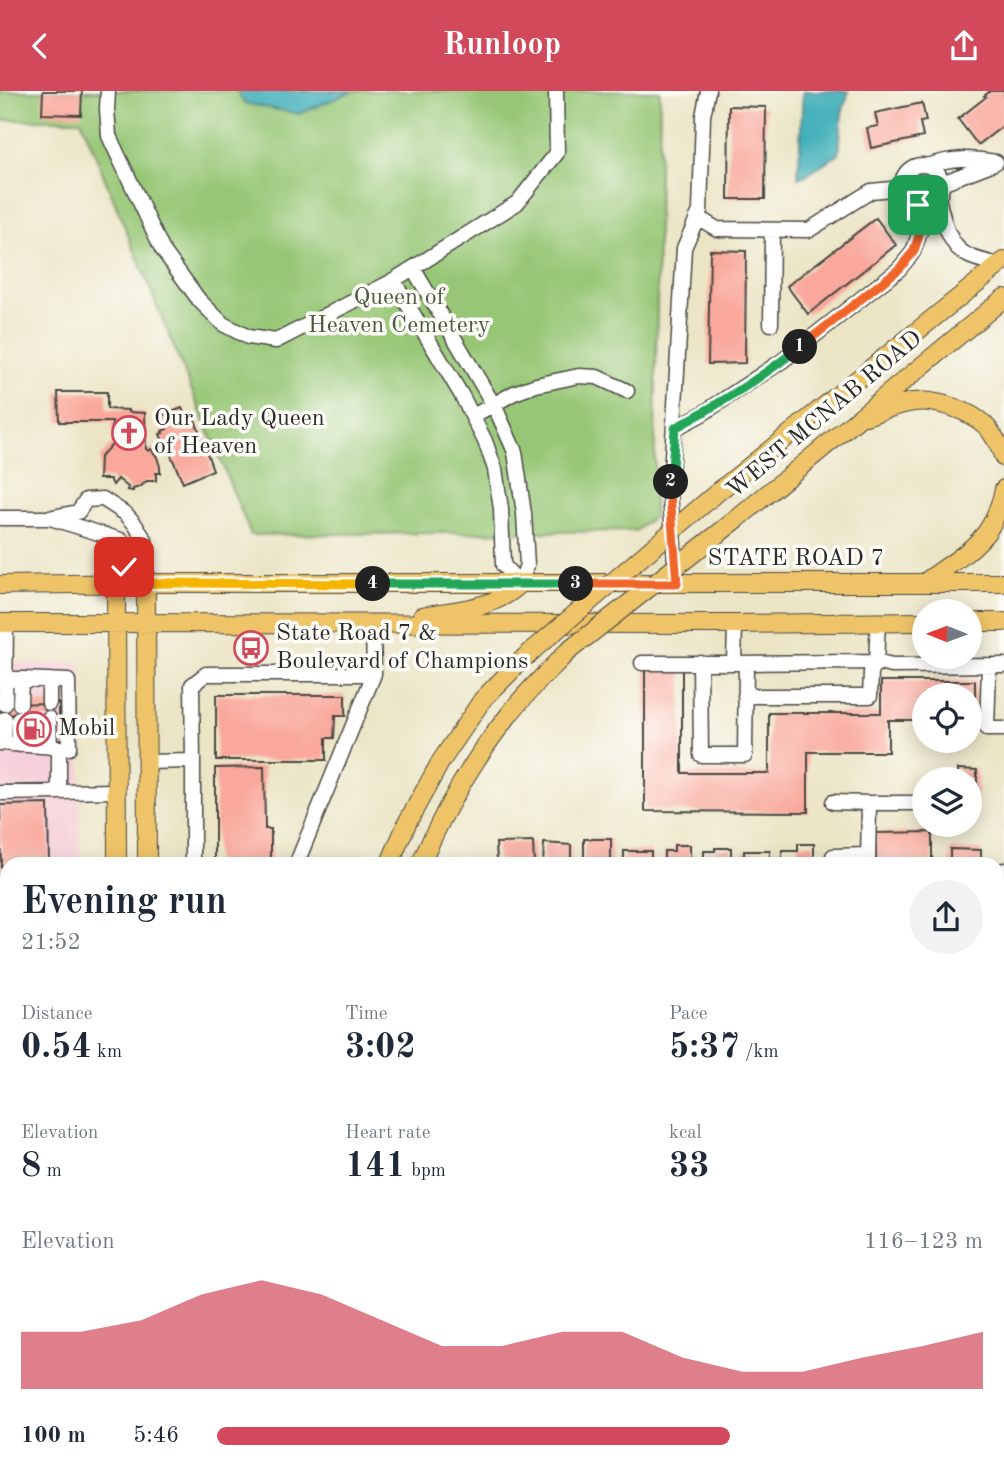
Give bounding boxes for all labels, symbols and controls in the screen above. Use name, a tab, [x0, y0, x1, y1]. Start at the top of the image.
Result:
icon: back	[21, 27, 59, 65]
icon: share	[945, 27, 983, 65]
text: Runloop	[443, 30, 561, 62]
pin	[888, 175, 948, 235]
icon: arrive	[899, 186, 937, 224]
park label: Queen of Heaven Cemetery	[308, 286, 491, 338]
street label: WEST MCNAB ROAD	[723, 327, 927, 503]
pin: 1	[782, 329, 818, 365]
text: 1	[794, 337, 805, 356]
place label: Our Lady Queen of Heaven	[154, 407, 325, 459]
church icon: Our Lady Queen of Heaven	[110, 414, 148, 452]
pin: 2	[654, 465, 688, 499]
text: 2	[665, 472, 676, 491]
pin	[94, 537, 154, 597]
street label: STATE ROAD 7	[708, 547, 884, 571]
icon: check	[105, 548, 143, 586]
pin: 4	[356, 567, 390, 601]
pin: 3	[558, 567, 594, 601]
text: 4	[367, 574, 378, 593]
text: 3	[570, 574, 581, 593]
north arrow	[912, 599, 982, 669]
map controls	[912, 599, 982, 837]
place label: State Road 7 & Boulevard of Champions	[276, 622, 528, 674]
bus stop icon: State Road 7 & Boulevard of Champions	[232, 629, 270, 667]
button: locate	[912, 683, 982, 753]
fuel station icon: Mobil	[15, 710, 53, 748]
place label: Mobil	[58, 717, 115, 741]
button: layers	[912, 767, 982, 837]
button: share	[909, 880, 983, 954]
text: Evening run	[21, 884, 227, 922]
text: 21:52	[21, 931, 81, 954]
text: Distance	[21, 1005, 93, 1024]
text: Time	[345, 1005, 388, 1024]
text: Pace	[669, 1005, 708, 1024]
text: 0.54	[21, 1030, 92, 1065]
text: 3:02	[345, 1030, 416, 1065]
text: 5:37	[669, 1030, 740, 1065]
text: km	[92, 1043, 122, 1062]
text: /km	[740, 1043, 779, 1062]
text: Elevation	[21, 1124, 98, 1143]
text: Heart rate	[345, 1124, 430, 1143]
text: kcal	[669, 1124, 702, 1143]
text: 8	[21, 1149, 41, 1184]
text: 141	[345, 1149, 406, 1184]
text: 33	[669, 1149, 710, 1184]
text: m	[41, 1162, 62, 1181]
text: bpm	[406, 1162, 446, 1181]
text: Elevation	[21, 1230, 115, 1253]
text: 116–123 m	[864, 1230, 983, 1253]
text: 100 m	[21, 1424, 86, 1447]
text: 5:46	[133, 1424, 179, 1447]

